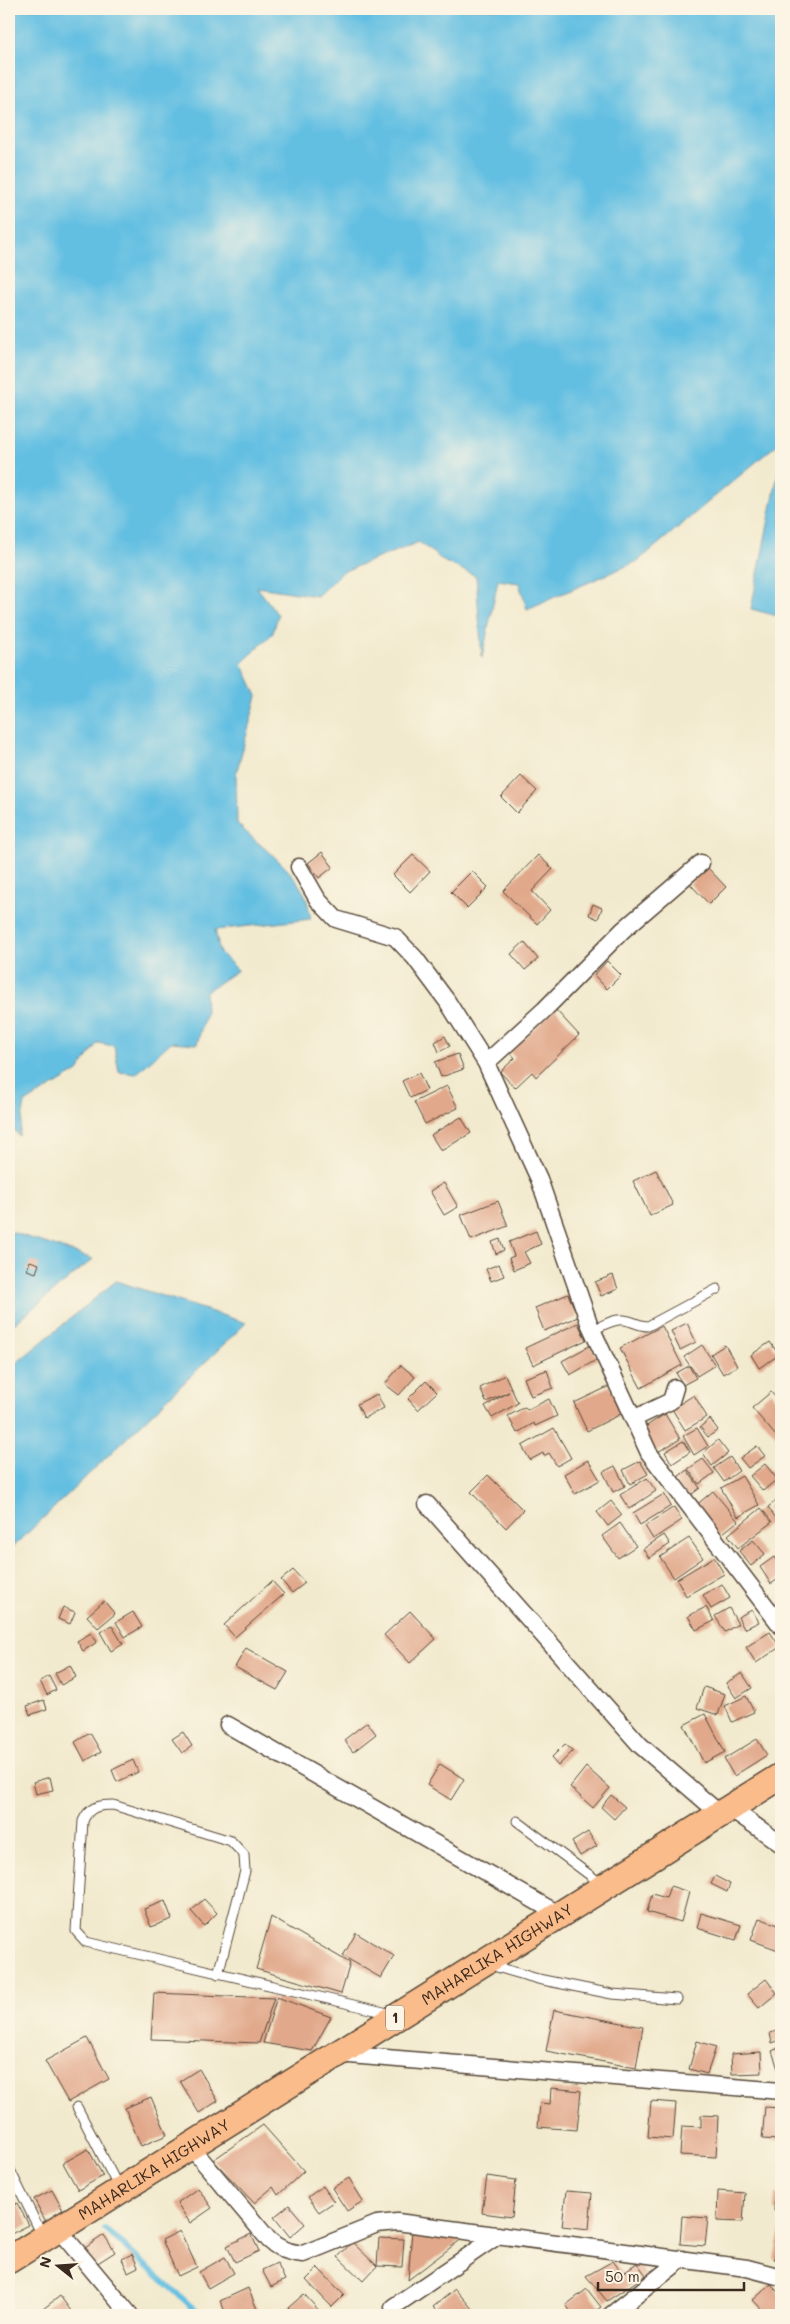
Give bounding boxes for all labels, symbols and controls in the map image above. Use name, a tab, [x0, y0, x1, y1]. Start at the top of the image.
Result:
street label: MAHARLIKA HIGHWAY	[417, 1898, 577, 2009]
road number: 1	[386, 2006, 404, 2030]
street label: MAHARLIKA HIGHWAY	[74, 2113, 233, 2224]
north arrow	[32, 2242, 82, 2292]
text: N	[34, 2254, 56, 2270]
scale bar	[598, 2259, 744, 2291]
text: 50 m	[605, 2266, 640, 2286]

